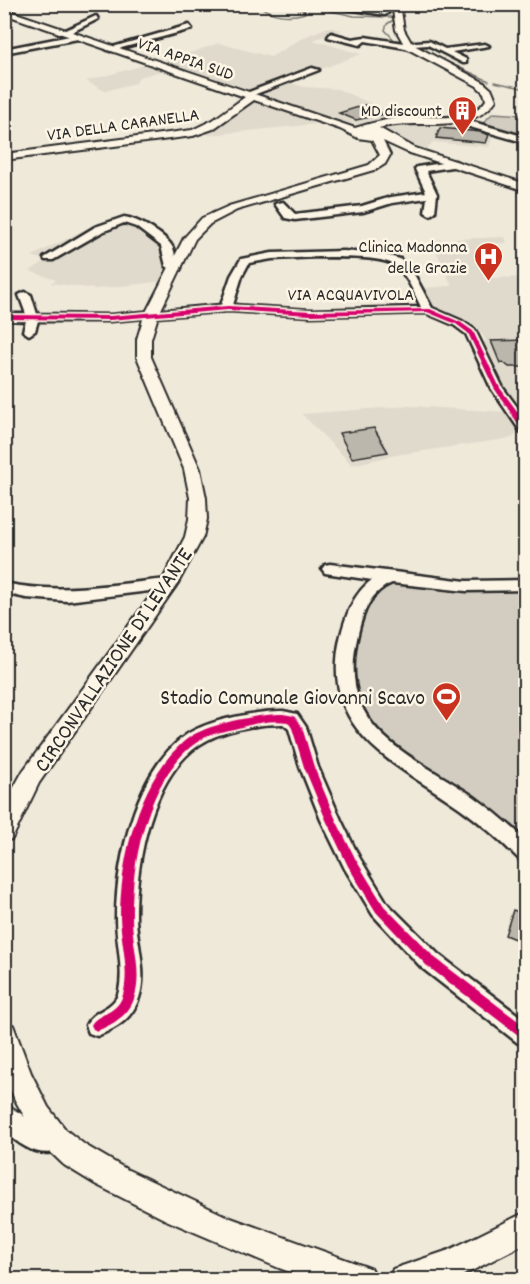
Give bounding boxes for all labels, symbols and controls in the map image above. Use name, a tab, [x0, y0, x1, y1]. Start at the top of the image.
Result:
street label: VIA APPIA SUD	[134, 32, 236, 88]
building icon: MD discount	[447, 94, 479, 136]
place label: MD discount	[361, 100, 442, 125]
street label: VIA DELLA CARANELLA	[46, 103, 201, 150]
place label: Clinica Madonna delle Grazie	[359, 236, 468, 282]
hospital icon: Clinica Madonna delle Grazie	[472, 240, 504, 282]
street label: VIA ACQUAVIVOLA	[288, 284, 414, 309]
street label: CIRCONVALLAZIONE DI LEVANTE	[28, 542, 202, 779]
sports icon: Stadio Comunale Giovanni Scavo	[430, 680, 462, 722]
place label: Stadio Comunale Giovanni Scavo	[160, 684, 425, 715]

